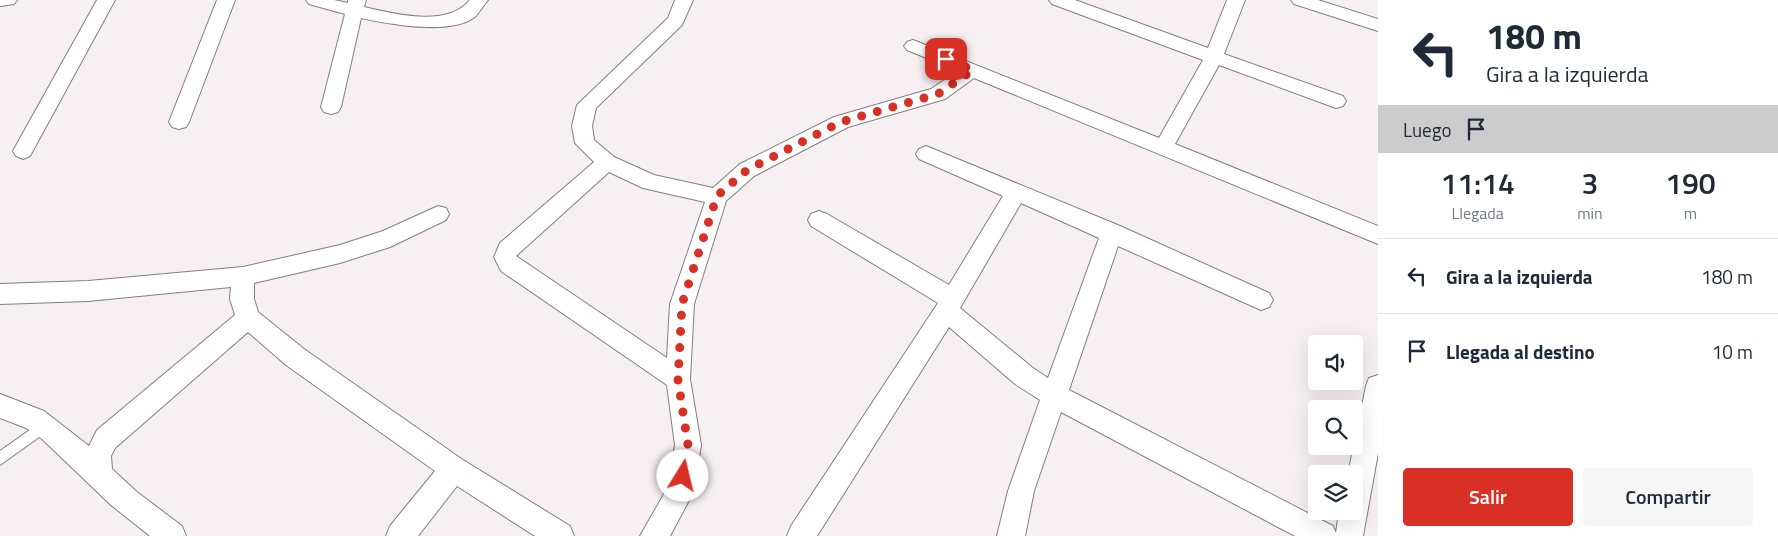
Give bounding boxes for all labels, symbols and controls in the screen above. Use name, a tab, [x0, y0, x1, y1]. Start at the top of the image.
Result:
text: 180 m	[1486, 9, 1582, 63]
icon: left	[1403, 20, 1468, 85]
pin	[925, 38, 967, 80]
icon: arrive	[932, 45, 960, 73]
text: Gira a la izquierda	[1486, 57, 1649, 91]
text: Luego	[1403, 115, 1452, 144]
icon: arrive	[1462, 115, 1490, 143]
text: 11:14	[1440, 160, 1515, 206]
text: 3	[1582, 160, 1598, 206]
text: 190	[1665, 160, 1716, 206]
text: Llegada	[1452, 201, 1504, 225]
text: min	[1577, 201, 1603, 225]
text: m	[1684, 201, 1697, 225]
icon: left	[1403, 262, 1431, 290]
text: Gira a la izquierda	[1446, 262, 1593, 291]
text: 180 m	[1701, 262, 1753, 291]
map controls	[1308, 335, 1363, 520]
button: sound	[1308, 335, 1363, 390]
icon: arrive	[1403, 337, 1431, 365]
text: Llegada al destino	[1446, 337, 1595, 366]
text: 10 m	[1712, 337, 1753, 366]
button: search	[1308, 400, 1363, 455]
position arrow	[656, 449, 708, 501]
button: layers	[1308, 465, 1363, 520]
button: Salir	[1403, 468, 1573, 526]
button: Compartir	[1583, 468, 1753, 526]

